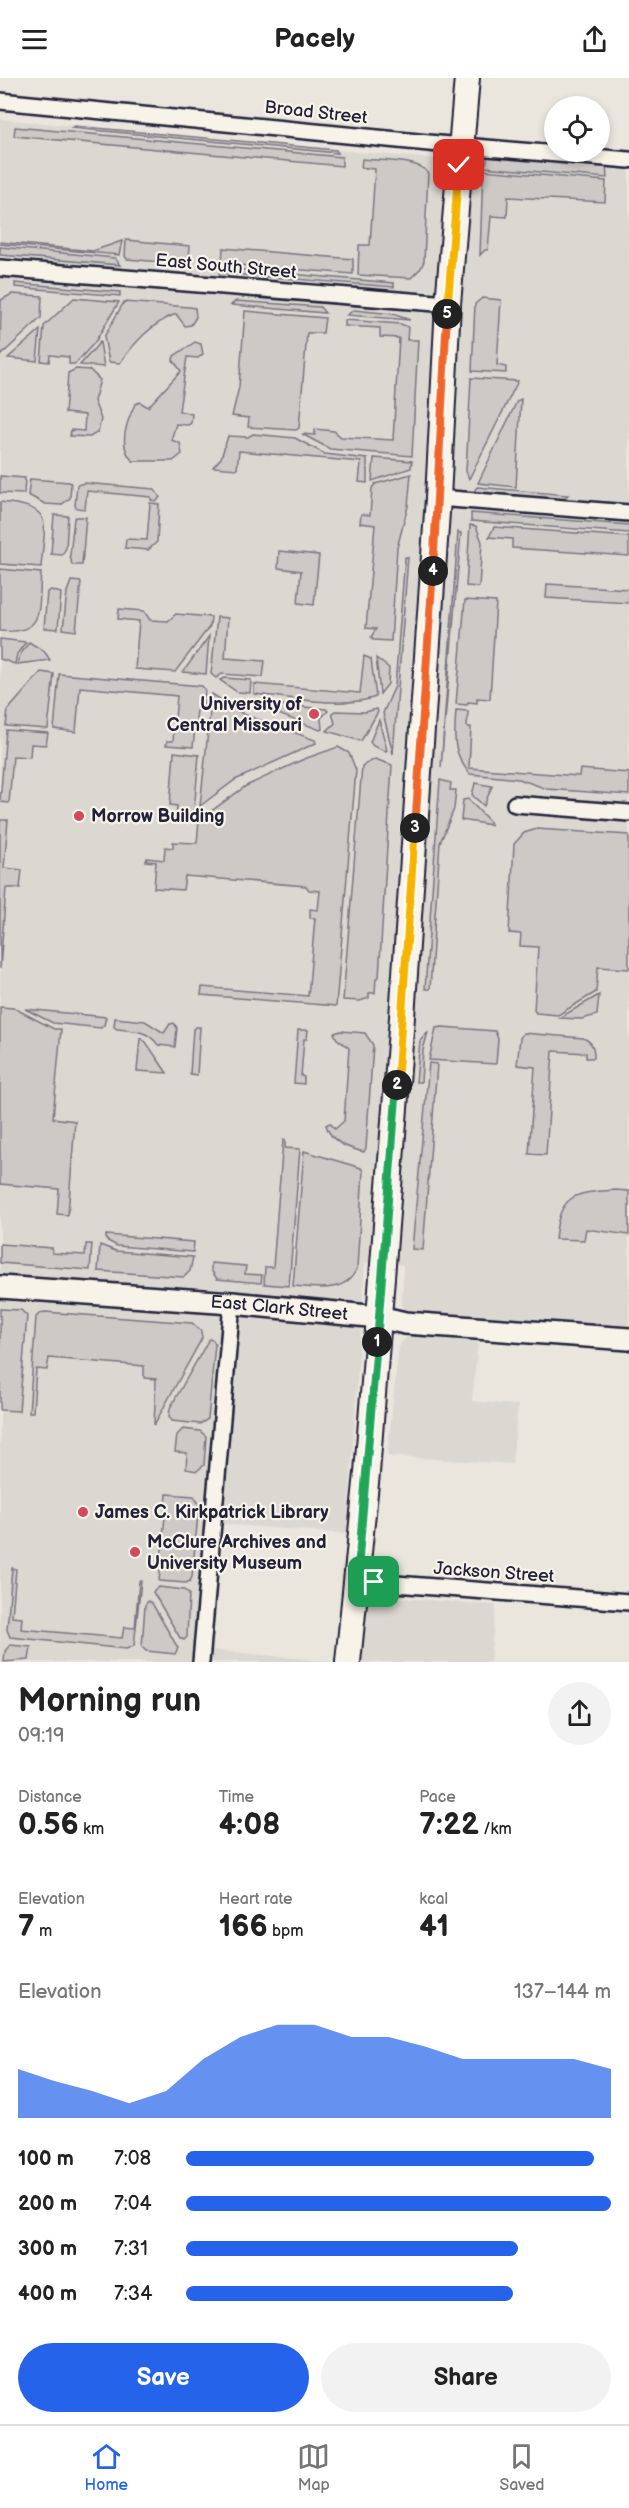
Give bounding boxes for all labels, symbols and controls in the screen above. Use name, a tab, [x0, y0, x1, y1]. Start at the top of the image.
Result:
icon: menu	[18, 23, 51, 56]
text: Pacely	[274, 23, 355, 55]
icon: share	[578, 23, 611, 56]
map controls	[544, 96, 610, 162]
button: locate	[544, 96, 610, 162]
street label: Broad Street	[264, 97, 369, 128]
pin	[433, 139, 484, 190]
icon: check	[442, 148, 475, 181]
street label: East South Street	[155, 250, 298, 283]
pin: 5	[432, 299, 462, 329]
text: 5	[442, 304, 452, 323]
pin: 4	[418, 556, 448, 586]
text: 4	[428, 561, 438, 580]
place label: University of Central Missouri	[167, 694, 302, 736]
marker: University of Central Missouri	[307, 707, 321, 721]
place label: Morrow Building	[91, 806, 225, 827]
marker: Morrow Building	[72, 809, 86, 823]
pin: 3	[400, 813, 430, 843]
text: 3	[410, 818, 420, 837]
pin: 2	[382, 1070, 412, 1100]
text: 2	[392, 1075, 402, 1094]
street label: East Clark Street	[210, 1292, 349, 1325]
pin: 1	[362, 1327, 392, 1357]
text: 1	[374, 1332, 380, 1351]
place label: James C. Kirkpatrick Library	[95, 1502, 329, 1523]
marker: James C. Kirkpatrick Library	[76, 1505, 90, 1519]
place label: McClure Archives and University Museum	[147, 1532, 326, 1574]
marker: McClure Archives and University Museum	[128, 1545, 142, 1559]
pin	[348, 1556, 399, 1607]
street label: Jackson Street	[433, 1558, 555, 1587]
icon: arrive	[357, 1565, 390, 1598]
text: Morning run	[18, 1681, 201, 1721]
button: share	[548, 1682, 611, 1745]
text: 09:19	[18, 1724, 65, 1748]
text: Distance	[18, 1788, 82, 1807]
text: Time	[219, 1788, 254, 1807]
text: Pace	[419, 1788, 456, 1807]
text: 0.56	[18, 1807, 79, 1843]
text: 4:08	[219, 1807, 280, 1843]
text: 7:22	[419, 1807, 479, 1843]
text: km	[79, 1820, 104, 1839]
text: /km	[479, 1820, 512, 1839]
text: Elevation	[18, 1890, 85, 1909]
text: Heart rate	[219, 1890, 293, 1909]
text: kcal	[419, 1890, 448, 1909]
text: 7	[18, 1909, 35, 1945]
text: 166	[219, 1909, 268, 1945]
text: 41	[419, 1909, 449, 1945]
text: m	[35, 1922, 52, 1941]
text: bpm	[268, 1922, 304, 1941]
text: Elevation	[18, 1980, 101, 2004]
text: 137–144 m	[514, 1980, 611, 2004]
text: 100 m	[18, 2147, 74, 2171]
text: 7:08	[114, 2147, 151, 2171]
text: 200 m	[18, 2192, 77, 2216]
text: 7:04	[114, 2192, 152, 2216]
text: 300 m	[18, 2237, 77, 2261]
text: 7:31	[114, 2237, 148, 2261]
text: 400 m	[18, 2282, 77, 2306]
text: 7:34	[114, 2282, 152, 2306]
button: Save	[18, 2343, 309, 2412]
button: Share	[321, 2343, 611, 2412]
tab: Home	[85, 2440, 128, 2495]
tab: Map	[297, 2440, 330, 2495]
tab: Saved	[499, 2440, 544, 2495]

